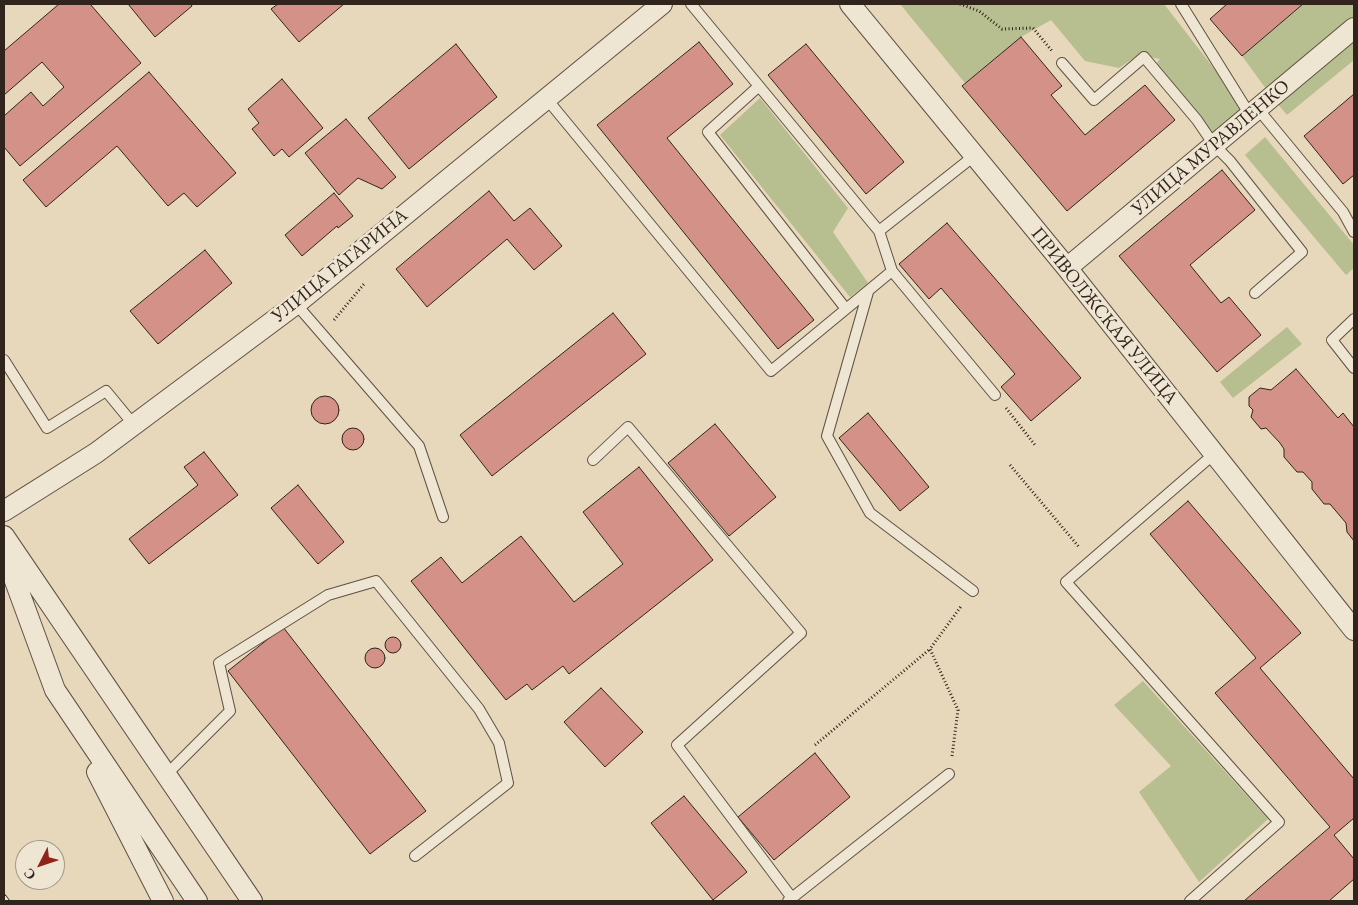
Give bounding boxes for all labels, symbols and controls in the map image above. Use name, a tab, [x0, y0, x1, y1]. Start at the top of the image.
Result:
street label: УЛИЦА МУРАВЛЕНКО	[1127, 75, 1295, 221]
street label: УЛИЦА ГАГАРИНА	[267, 204, 413, 328]
street label: ПРИВОЛЖСКАЯ УЛИЦА	[1026, 223, 1182, 409]
north arrow	[15, 840, 65, 890]
text: С	[19, 865, 39, 884]

